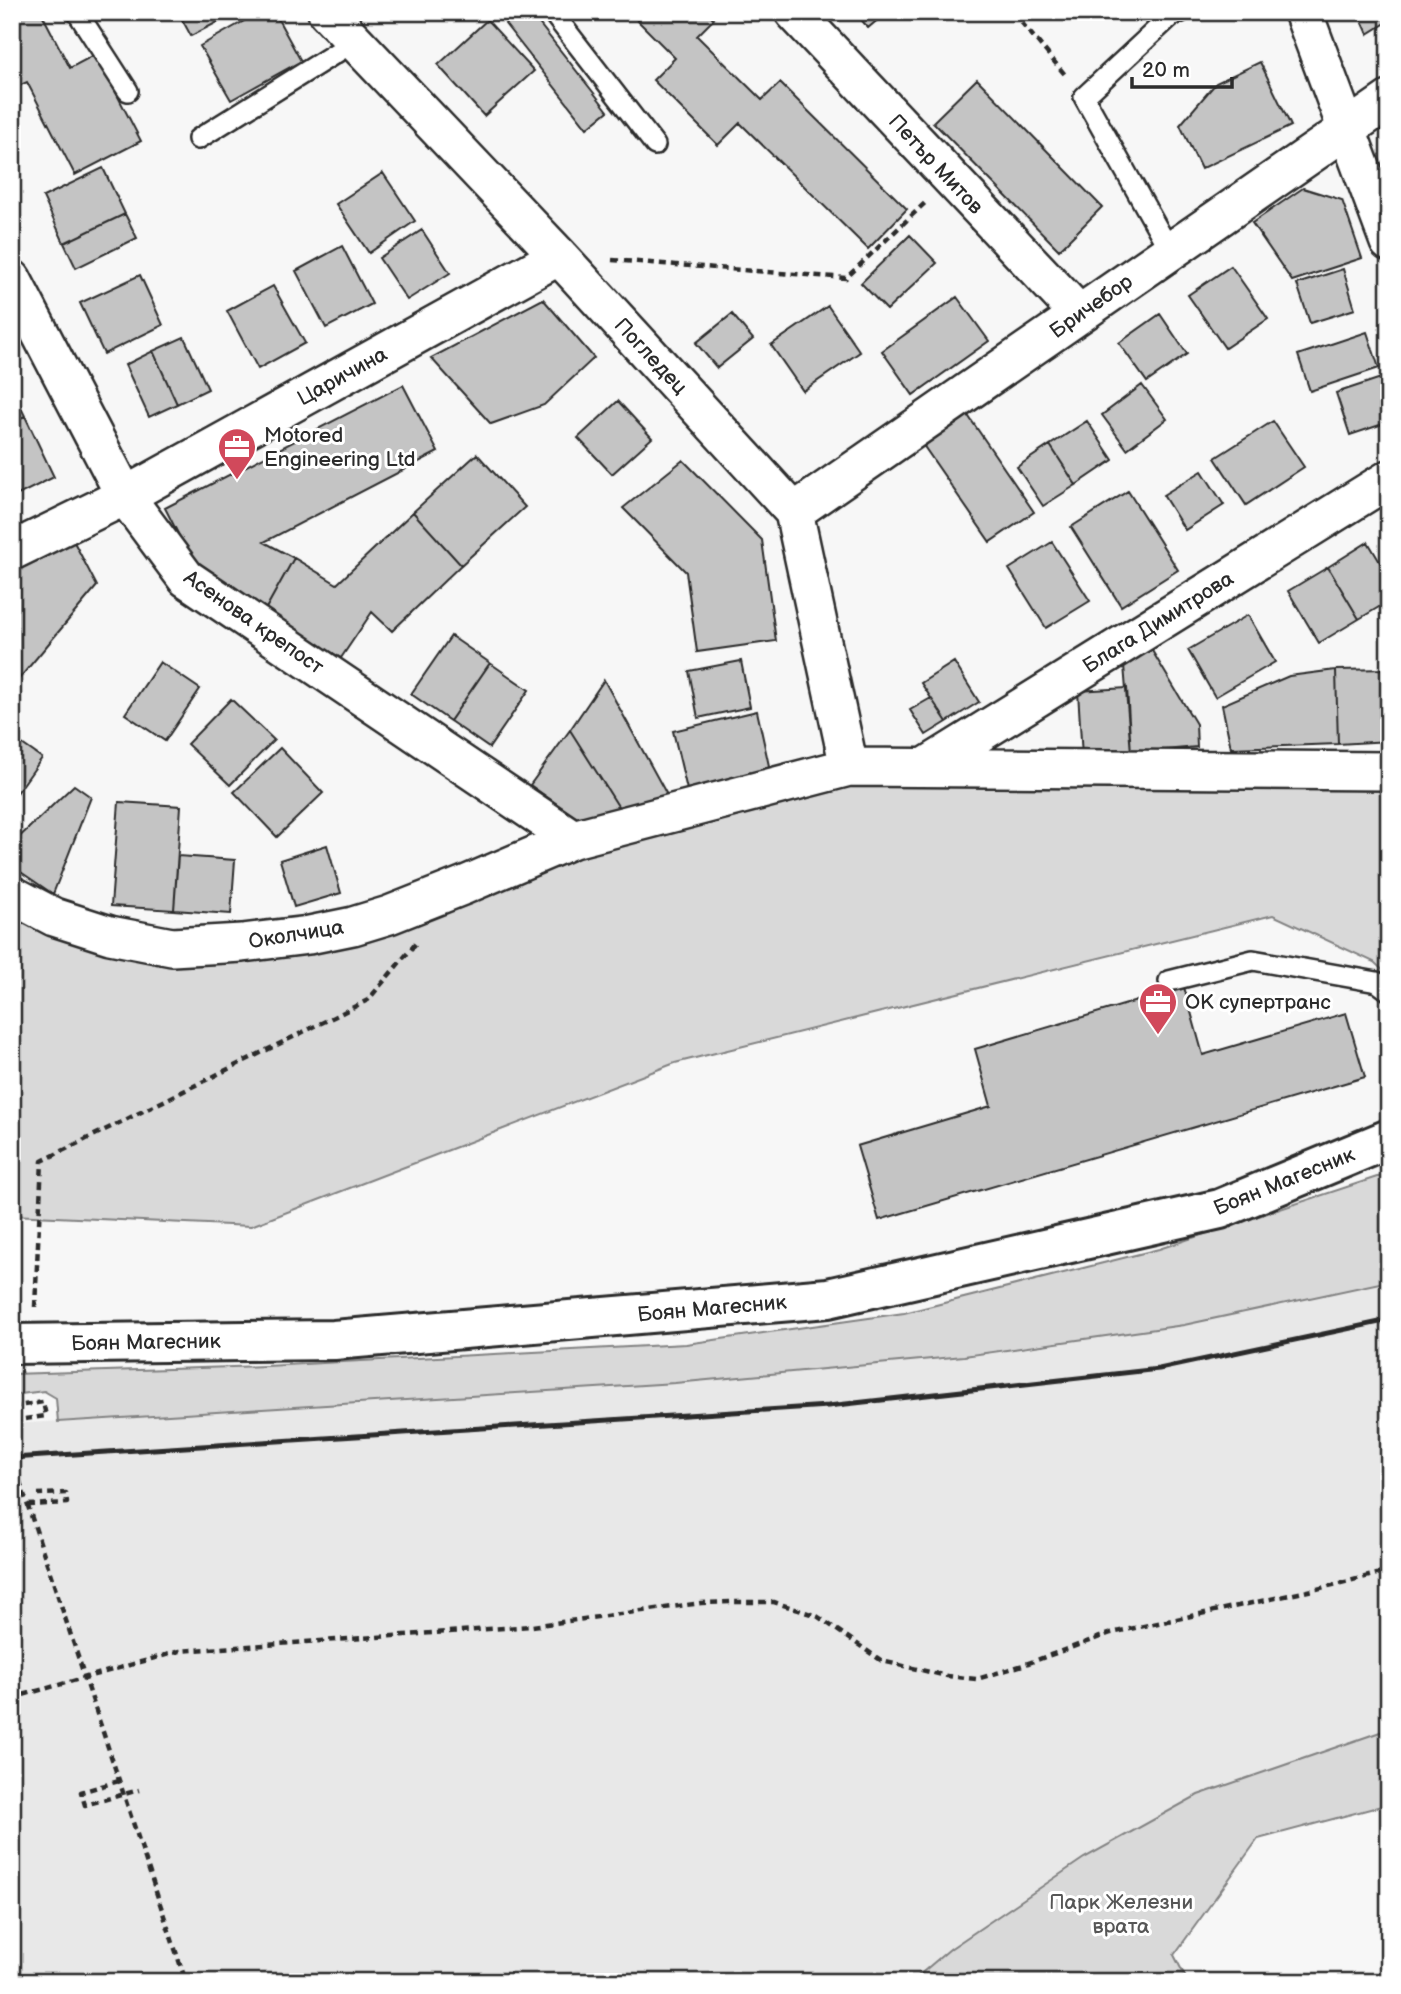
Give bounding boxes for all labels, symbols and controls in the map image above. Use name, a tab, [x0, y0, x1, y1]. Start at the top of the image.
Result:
scale bar	[1132, 46, 1231, 90]
text: 20 m	[1142, 58, 1190, 83]
street label: Петър Митов	[883, 109, 988, 219]
street label: Бричебор	[1045, 269, 1137, 344]
street label: Погледец	[609, 313, 692, 400]
street label: Царичина	[293, 341, 392, 411]
place label: Motored Engineering Ltd	[264, 423, 416, 472]
office icon: Motored Engineering Ltd	[216, 426, 258, 481]
street label: Асенова крепост	[178, 564, 328, 680]
street label: Блага Димитрова	[1078, 566, 1239, 679]
street label: Околчица	[247, 915, 346, 954]
office icon: ОК супертранс	[1137, 981, 1179, 1036]
place label: ОК супертранс	[1185, 990, 1331, 1015]
street label: Боян Магесник	[1210, 1142, 1358, 1221]
street label: Боян Магесник	[636, 1290, 788, 1327]
street label: Боян Магесник	[71, 1329, 221, 1356]
park label: Парк Железни врата	[1049, 1890, 1193, 1939]

